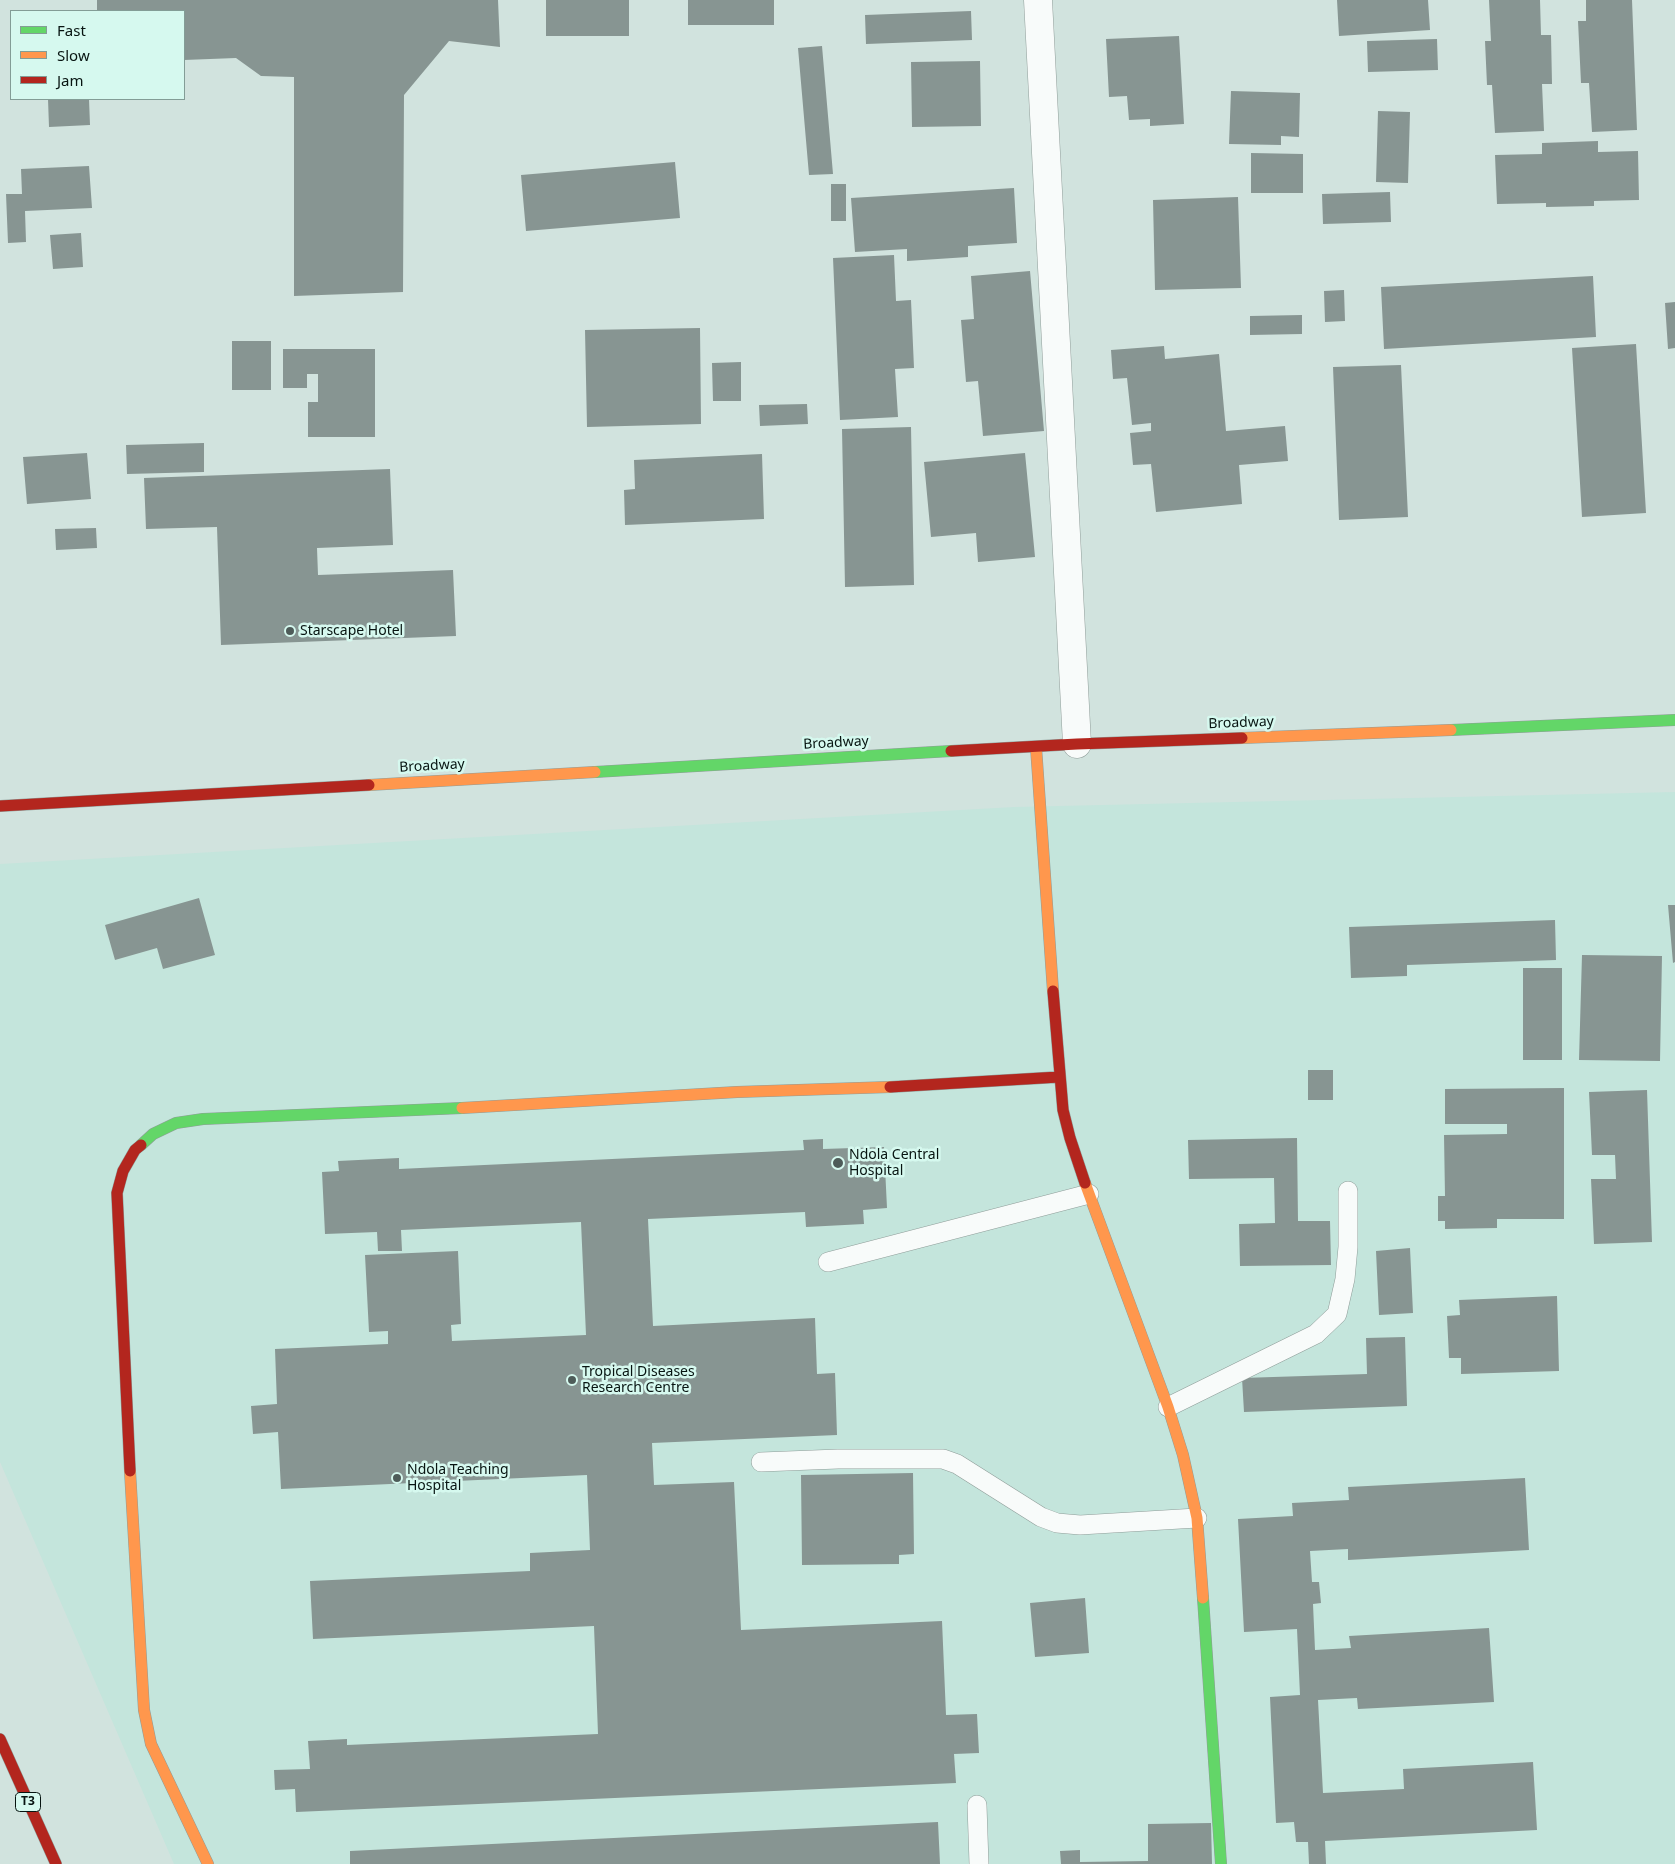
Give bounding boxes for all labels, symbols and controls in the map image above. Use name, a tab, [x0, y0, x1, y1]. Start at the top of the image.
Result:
legend	[10, 10, 185, 100]
text: Fast	[57, 20, 86, 40]
text: Slow	[57, 45, 90, 65]
text: Jam	[57, 70, 84, 90]
place label: Starscape Hotel	[300, 623, 403, 639]
marker: Starscape Hotel	[284, 625, 296, 637]
street label: Broadway	[1208, 713, 1274, 733]
street label: Broadway	[803, 733, 869, 753]
street label: Broadway	[399, 756, 465, 776]
place label: Ndola Central Hospital	[849, 1147, 939, 1180]
marker: Ndola Central Hospital	[831, 1156, 845, 1170]
place label: Tropical Diseases Research Centre	[582, 1364, 695, 1396]
marker: Tropical Diseases Research Centre	[566, 1374, 578, 1386]
place label: Ndola Teaching Hospital	[407, 1462, 509, 1494]
marker: Ndola Teaching Hospital	[391, 1472, 403, 1484]
road number: T3	[15, 1792, 40, 1811]

